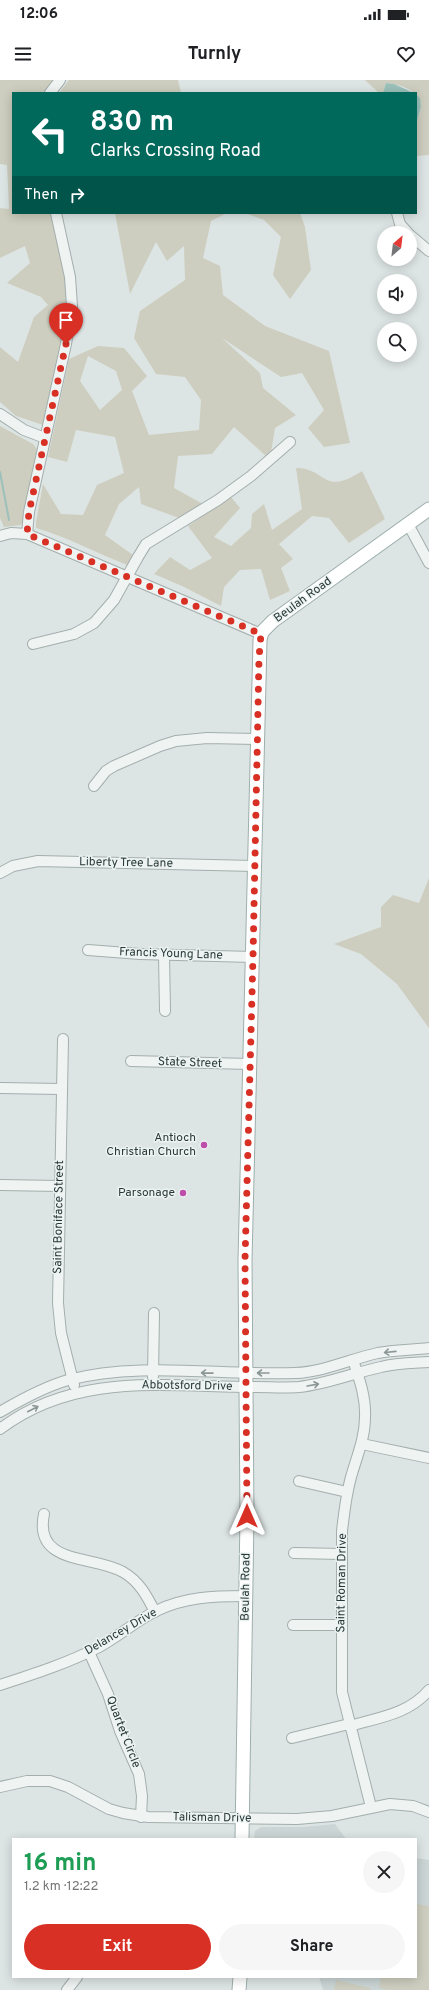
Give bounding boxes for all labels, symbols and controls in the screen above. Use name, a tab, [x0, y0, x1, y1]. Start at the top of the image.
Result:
text: 12:06	[20, 5, 58, 24]
icon: menu	[12, 43, 34, 65]
text: Turnly	[188, 43, 241, 66]
icon: heart	[395, 43, 417, 65]
text: 830 m	[90, 105, 174, 141]
icon: left	[24, 108, 76, 160]
text: Clarks Crossing Road	[90, 140, 261, 163]
icon: right	[66, 184, 88, 206]
text: Then	[24, 186, 58, 205]
north arrow	[377, 226, 417, 266]
map controls	[377, 226, 417, 362]
button: sound	[377, 274, 417, 314]
pin	[49, 303, 83, 344]
icon: arrive	[55, 309, 77, 331]
button: search	[377, 322, 417, 362]
street label: Beulah Road	[271, 574, 335, 626]
street label: Liberty Tree Lane	[79, 854, 173, 872]
street label: Francis Young Lane	[119, 944, 223, 964]
street label: State Street	[158, 1054, 222, 1072]
place label: Antioch Christian Church	[106, 1130, 196, 1160]
marker: Antioch Christian Church	[199, 1140, 209, 1150]
street label: Saint Boniface Street	[50, 1160, 68, 1274]
place label: Parsonage	[118, 1185, 175, 1201]
marker: Parsonage	[178, 1188, 188, 1198]
one-way arrow	[384, 1348, 397, 1356]
one-way arrow	[201, 1369, 214, 1377]
one-way arrow	[257, 1369, 270, 1377]
street label: Abbotsford Drive	[141, 1377, 233, 1395]
one-way arrow	[306, 1381, 319, 1389]
one-way arrow	[27, 1405, 39, 1412]
position arrow	[226, 1495, 268, 1537]
street label: Saint Roman Drive	[333, 1533, 351, 1633]
street label: Beulah Road	[237, 1553, 255, 1621]
street label: Delancey Drive	[82, 1605, 160, 1659]
street label: Quartet Circle	[102, 1694, 144, 1770]
street label: Talisman Drive	[172, 1809, 252, 1827]
text: 16 min	[24, 1849, 96, 1879]
button: close	[363, 1851, 405, 1893]
text: 1.2 km · 12:22	[24, 1879, 98, 1895]
button: Exit	[24, 1924, 211, 1970]
button: Share	[219, 1924, 405, 1970]

